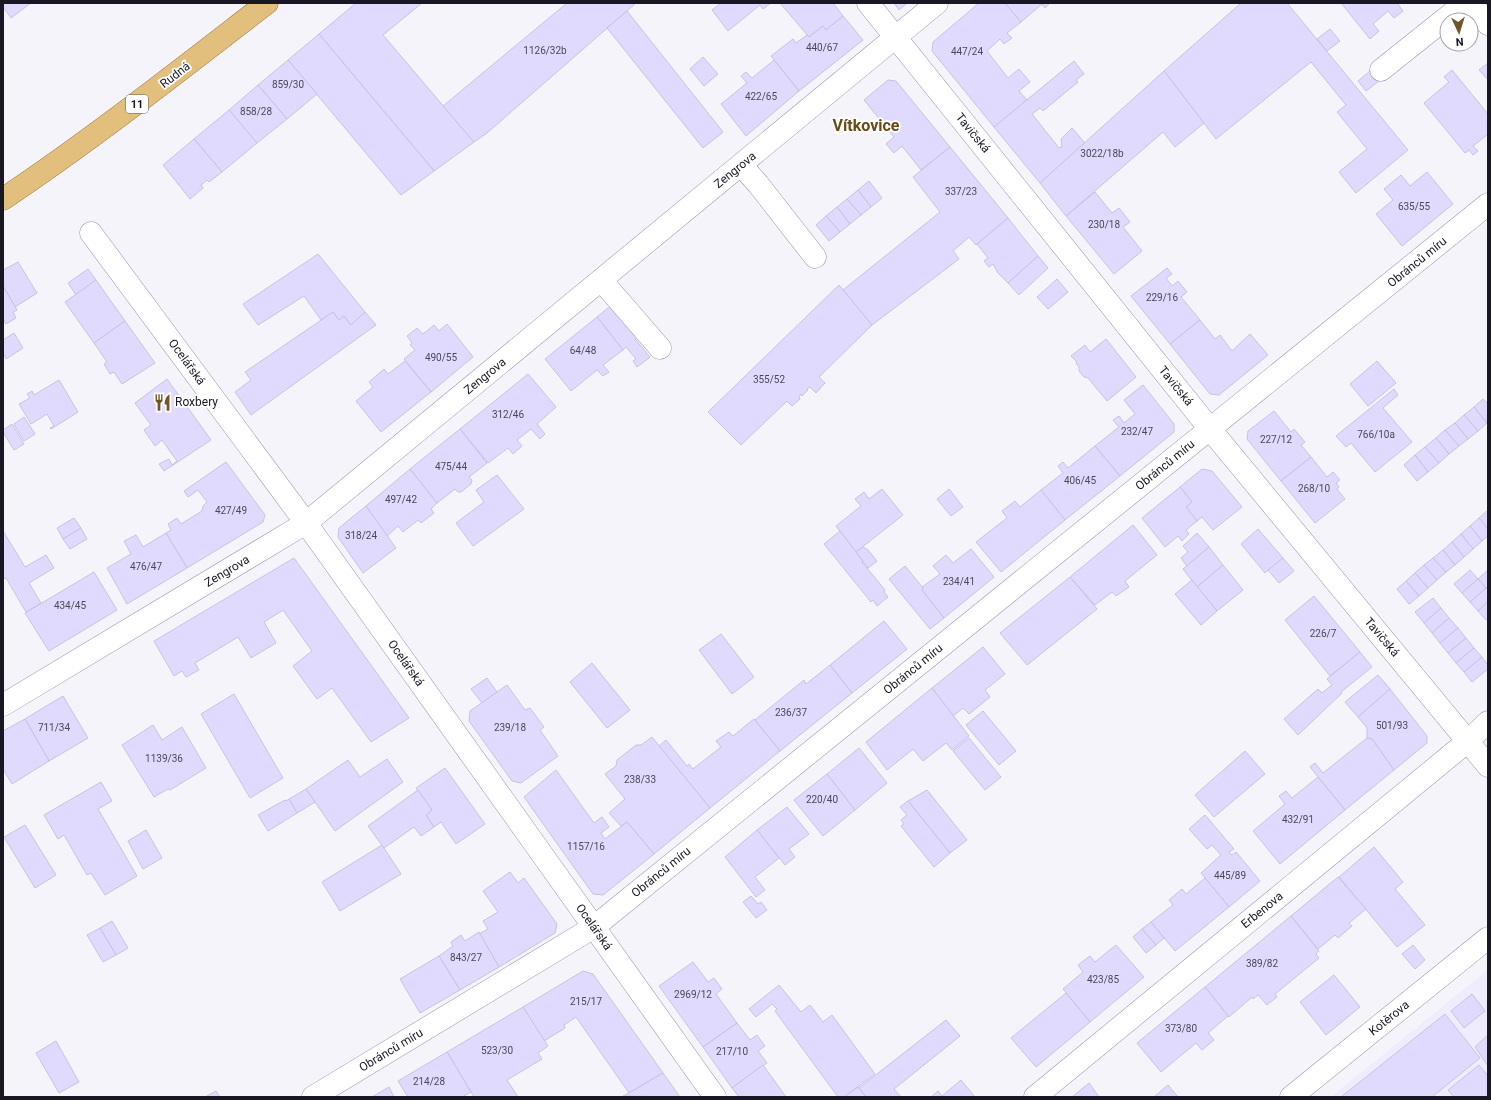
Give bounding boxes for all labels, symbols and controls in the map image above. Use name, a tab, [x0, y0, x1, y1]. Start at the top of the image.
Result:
north arrow	[1439, 12, 1479, 52]
text: N	[1455, 35, 1464, 48]
house number: 440/67	[806, 42, 838, 53]
house number: 1126/32b	[523, 45, 567, 56]
house number: 447/24	[951, 46, 983, 57]
street label: Rudná	[157, 59, 193, 91]
house number: 859/30	[272, 79, 304, 90]
house number: 422/65	[745, 91, 777, 102]
road number: 11	[126, 95, 148, 113]
house number: 858/28	[240, 106, 272, 117]
street label: Tavičská	[953, 110, 993, 156]
district label: Vítkovice	[832, 116, 900, 135]
house number: 3022/18b	[1080, 148, 1124, 159]
street label: Zengrova	[711, 149, 759, 191]
house number: 337/23	[945, 186, 977, 197]
house number: 635/55	[1398, 201, 1430, 212]
house number: 230/18	[1088, 219, 1120, 230]
street label: Obránců míru	[1385, 234, 1449, 290]
house number: 229/16	[1146, 292, 1178, 303]
street label: Ocelářská	[166, 336, 208, 388]
house number: 64/48	[570, 345, 597, 356]
house number: 490/55	[425, 352, 457, 363]
street label: Zengrova	[461, 355, 509, 397]
street label: Tavičská	[1156, 363, 1196, 409]
house number: 355/52	[753, 374, 785, 385]
restaurant icon: Roxbery	[152, 392, 172, 412]
place label: Roxbery	[175, 395, 218, 409]
house number: 312/46	[492, 409, 524, 420]
house number: 232/47	[1121, 426, 1153, 437]
house number: 766/10a	[1357, 429, 1395, 440]
house number: 227/12	[1260, 434, 1292, 445]
street label: Obránců míru	[1133, 437, 1197, 493]
house number: 475/44	[435, 461, 467, 472]
house number: 406/45	[1064, 475, 1096, 486]
house number: 268/10	[1298, 483, 1330, 494]
house number: 497/42	[385, 494, 417, 505]
house number: 427/49	[215, 505, 247, 516]
house number: 318/24	[345, 530, 377, 541]
street label: Zengrova	[202, 552, 252, 590]
house number: 476/47	[130, 561, 162, 572]
house number: 234/41	[943, 576, 975, 587]
house number: 434/45	[54, 600, 86, 611]
street label: Tavičská	[1362, 615, 1402, 659]
house number: 226/7	[1310, 628, 1337, 639]
street label: Ocelářská	[385, 637, 427, 689]
street label: Obránců míru	[881, 641, 945, 697]
house number: 236/37	[775, 707, 807, 718]
house number: 501/93	[1376, 720, 1408, 731]
house number: 711/34	[38, 722, 70, 733]
house number: 239/18	[494, 722, 526, 733]
house number: 1139/36	[145, 753, 183, 764]
house number: 238/33	[624, 774, 656, 785]
house number: 220/40	[806, 794, 838, 805]
house number: 432/91	[1282, 814, 1314, 825]
house number: 1157/16	[567, 841, 605, 852]
street label: Obránců míru	[629, 844, 693, 900]
house number: 445/89	[1214, 870, 1246, 881]
street label: Erbenova	[1238, 889, 1286, 931]
street label: Ocelářská	[573, 901, 615, 953]
house number: 843/27	[450, 952, 482, 963]
house number: 389/82	[1246, 958, 1278, 969]
house number: 423/85	[1087, 974, 1119, 985]
house number: 2969/12	[674, 989, 712, 1000]
house number: 215/17	[570, 996, 602, 1007]
street label: Kotěrova	[1366, 998, 1412, 1038]
house number: 373/80	[1165, 1023, 1197, 1034]
street label: Obránců míru	[357, 1025, 425, 1075]
house number: 523/30	[481, 1045, 513, 1056]
house number: 217/10	[716, 1046, 748, 1057]
house number: 214/28	[413, 1076, 445, 1087]

